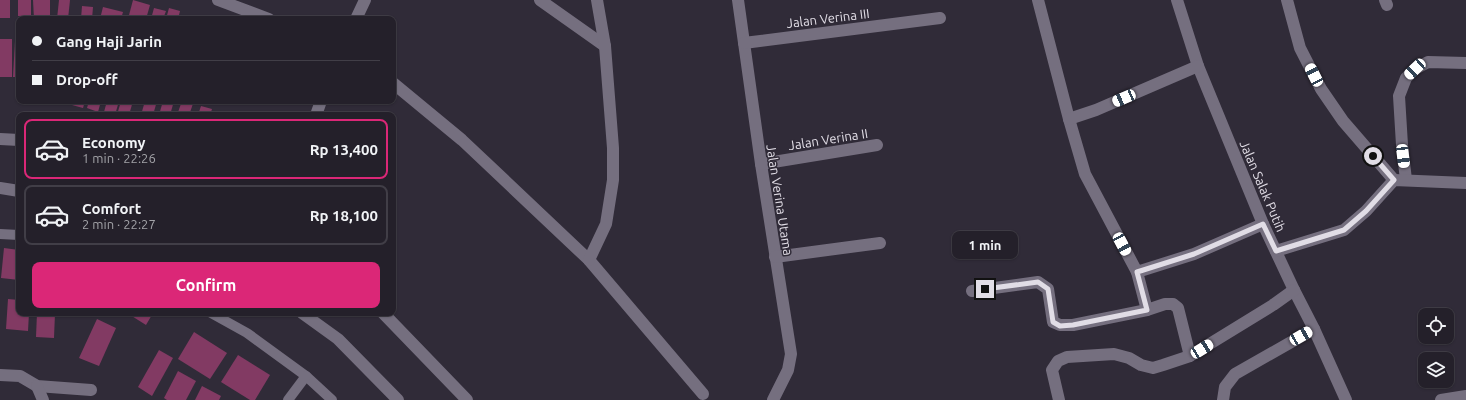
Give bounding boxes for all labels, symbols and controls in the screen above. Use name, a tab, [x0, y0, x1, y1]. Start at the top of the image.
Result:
street label: Jalan Verina III	[786, 6, 870, 30]
text: Gang Haji Jarin	[56, 33, 162, 50]
car	[1402, 56, 1428, 82]
car	[1303, 62, 1325, 88]
text: Drop-off	[56, 71, 118, 88]
car	[1111, 88, 1137, 108]
street label: Jalan Verina II	[787, 126, 869, 152]
icon: car	[34, 131, 70, 167]
text: Economy	[82, 134, 146, 151]
street label: Jalan Salak Putih	[1237, 138, 1289, 234]
text: Rp 13,400	[310, 141, 378, 158]
street label: Jalan Verina Utama	[764, 143, 796, 257]
car	[1396, 143, 1410, 169]
route start	[1364, 147, 1382, 165]
text: 1 min · 22:26	[82, 151, 156, 165]
icon: car	[34, 197, 70, 233]
text: Comfort	[82, 200, 141, 217]
text: Rp 18,100	[310, 207, 378, 224]
text: 2 min · 22:27	[82, 217, 156, 231]
callout: 1 min	[952, 231, 1018, 259]
car	[1111, 231, 1133, 257]
text: 1 min	[969, 238, 1001, 252]
button: Confirm	[32, 262, 380, 308]
route end	[976, 280, 994, 298]
map controls	[1418, 308, 1454, 388]
button: locate	[1418, 308, 1454, 344]
car	[1288, 325, 1314, 347]
car	[1189, 338, 1215, 360]
button: layers	[1418, 352, 1454, 388]

